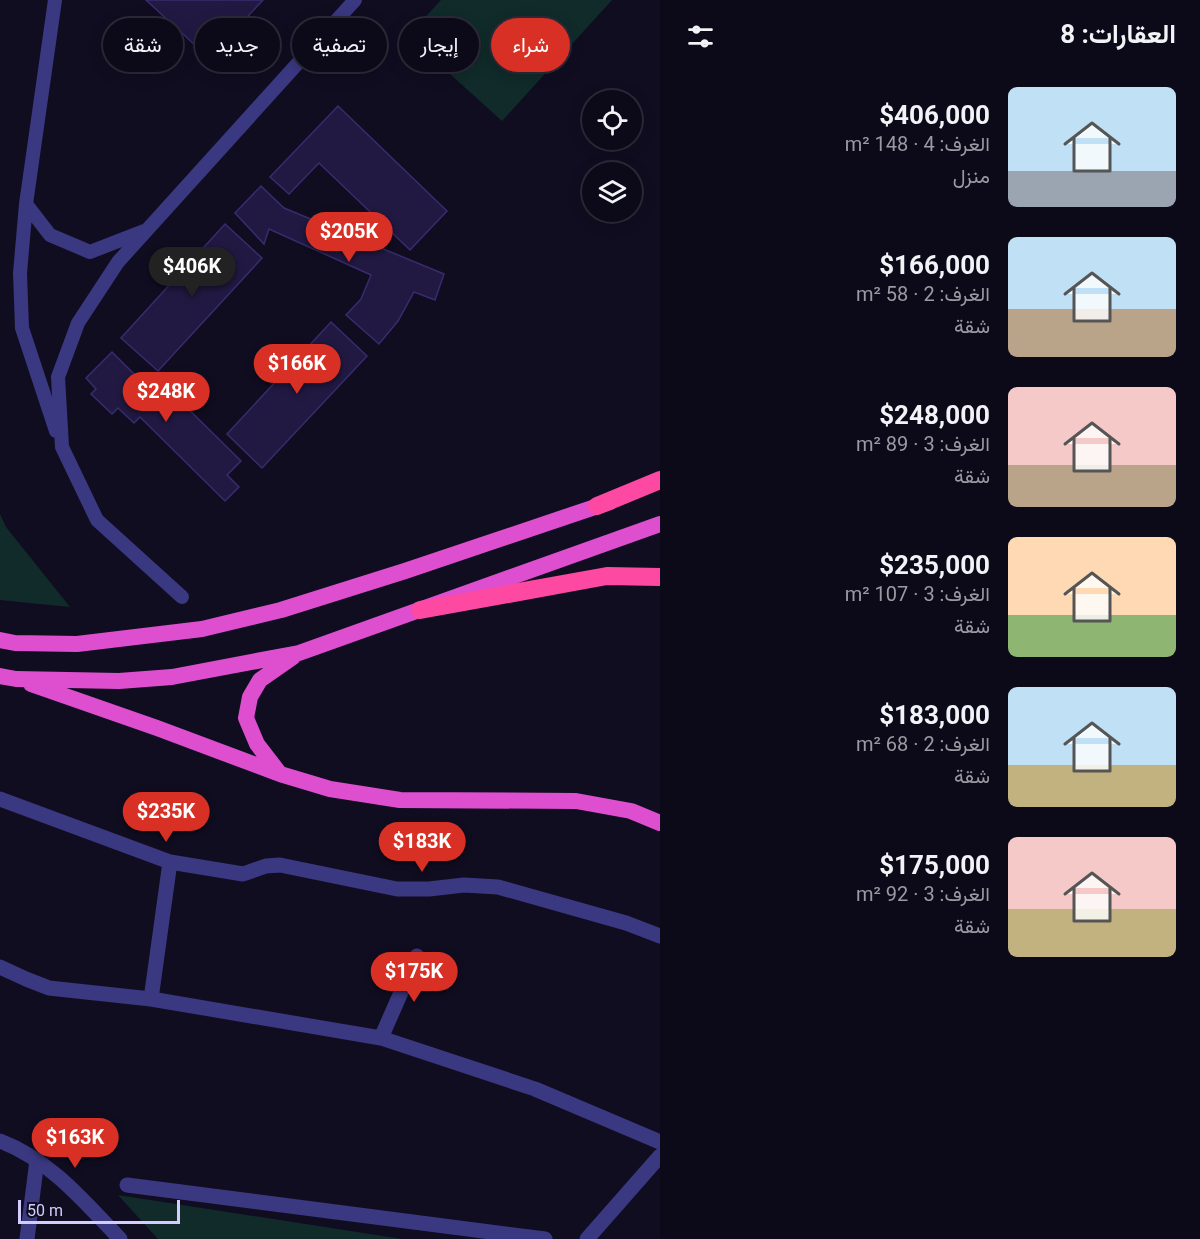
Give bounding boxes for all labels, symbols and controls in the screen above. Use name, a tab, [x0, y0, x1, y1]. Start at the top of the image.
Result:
chip: شقة	[103, 18, 183, 72]
chip: جديد	[195, 18, 280, 72]
chip: تصفية	[292, 18, 387, 72]
chip: إيجار	[399, 18, 479, 72]
chip: شراء	[491, 18, 570, 72]
text: العقارات: 8	[1060, 19, 1176, 49]
icon: filters	[684, 20, 717, 53]
map controls	[582, 90, 642, 222]
button: locate	[582, 90, 642, 150]
text: $406,000	[879, 100, 990, 130]
icon: home	[1056, 111, 1128, 183]
text: الغرف: 4 · 148 m²	[845, 132, 990, 156]
button: layers	[582, 162, 642, 222]
text: منزل	[953, 164, 990, 188]
pin: $205K	[307, 212, 391, 263]
text: $205K	[320, 219, 378, 243]
pin: $406K	[150, 247, 234, 298]
text: $166,000	[879, 250, 990, 280]
text: $406K	[163, 254, 221, 278]
icon: home	[1056, 261, 1128, 333]
text: الغرف: 2 · 58 m²	[856, 282, 990, 306]
text: شقة	[954, 314, 990, 338]
pin: $166K	[255, 344, 339, 395]
text: $166K	[268, 351, 326, 375]
pin: $248K	[124, 372, 208, 423]
text: $248K	[137, 379, 195, 403]
text: $248,000	[879, 400, 990, 430]
icon: home	[1056, 411, 1128, 483]
text: الغرف: 3 · 89 m²	[856, 432, 990, 456]
text: شقة	[954, 464, 990, 488]
text: $235,000	[879, 550, 990, 580]
icon: home	[1056, 561, 1128, 633]
text: الغرف: 3 · 107 m²	[845, 582, 990, 606]
text: شقة	[954, 614, 990, 638]
text: $183,000	[879, 700, 990, 730]
icon: home	[1056, 711, 1128, 783]
text: الغرف: 2 · 68 m²	[856, 732, 990, 756]
text: شقة	[954, 764, 990, 788]
pin: $235K	[124, 792, 208, 843]
text: $235K	[137, 799, 195, 823]
pin: $183K	[380, 822, 464, 873]
text: $183K	[393, 829, 451, 853]
text: $175,000	[879, 850, 990, 880]
icon: home	[1056, 861, 1128, 933]
text: الغرف: 3 · 92 m²	[856, 882, 990, 906]
text: شقة	[954, 914, 990, 938]
pin: $175K	[372, 952, 456, 1003]
text: $175K	[385, 959, 443, 983]
pin: $163K	[33, 1118, 117, 1169]
text: $163K	[46, 1125, 104, 1149]
scale bar	[18, 1197, 180, 1224]
text: 50 m	[27, 1201, 63, 1220]

